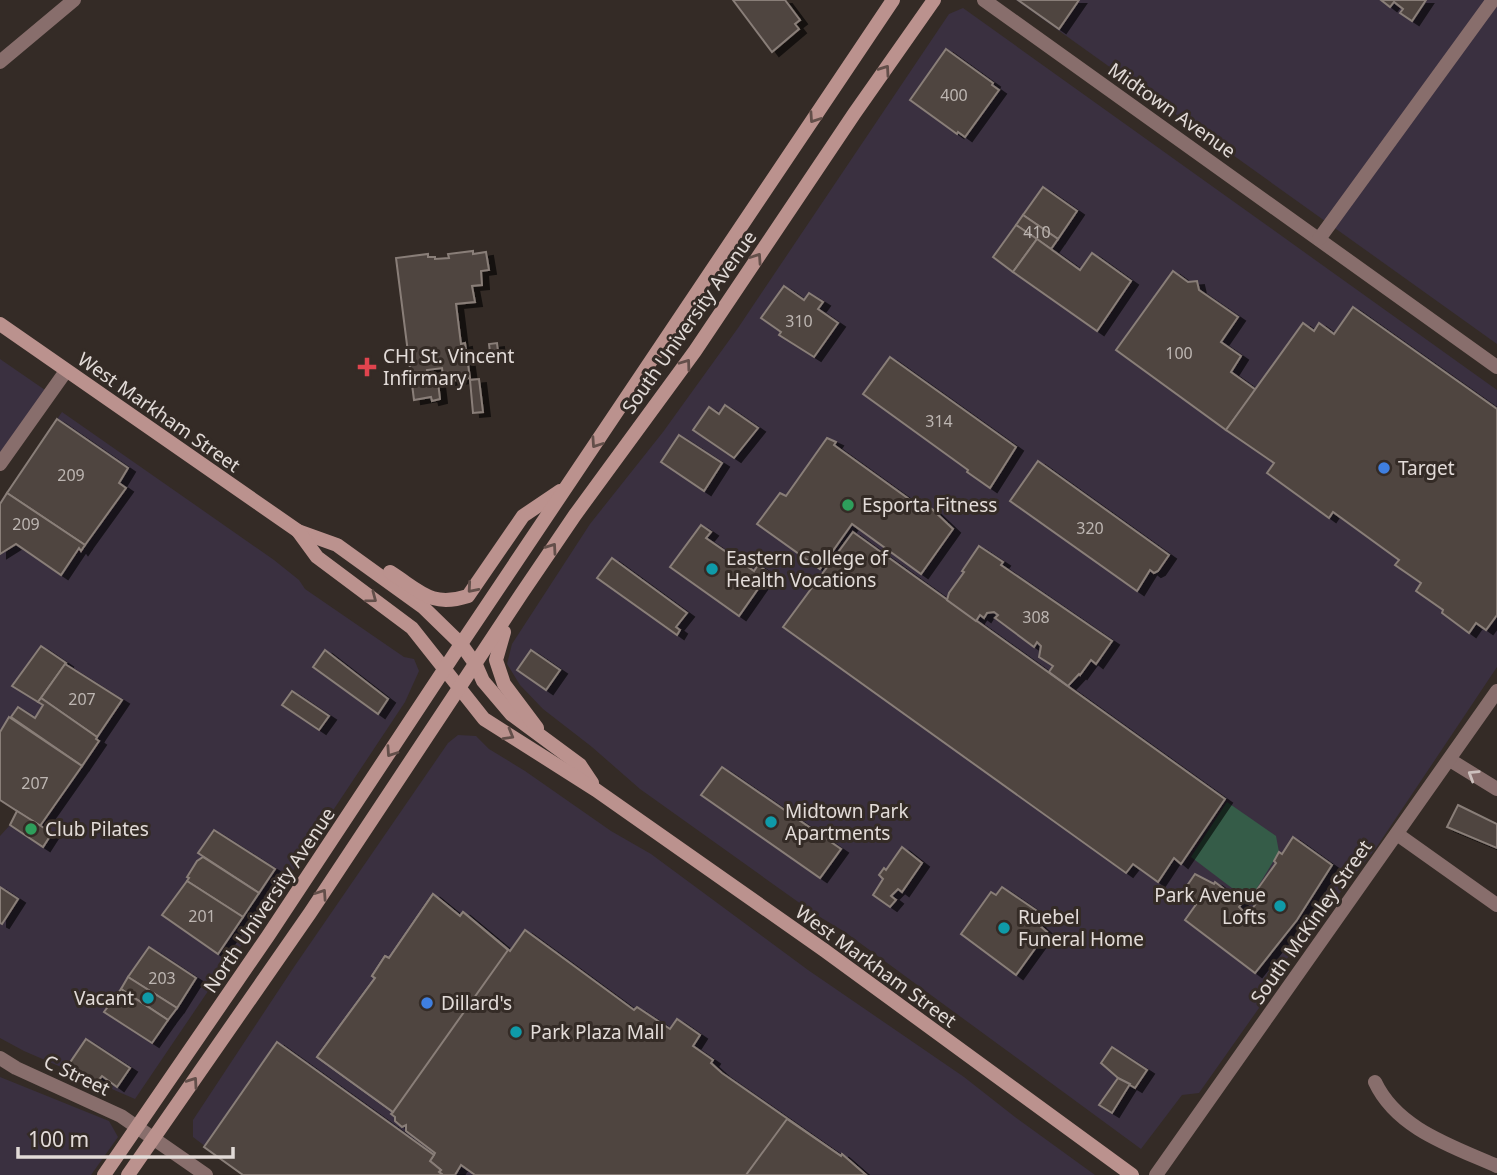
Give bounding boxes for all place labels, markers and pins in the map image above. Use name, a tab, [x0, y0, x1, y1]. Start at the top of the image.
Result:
place label: CHI St. Vincent Infirmary	[383, 343, 514, 391]
marker: CHI St. Vincent Infirmary	[357, 357, 377, 377]
place label: Target	[1398, 455, 1455, 481]
marker: Target	[1376, 460, 1392, 476]
place label: Esporta Fitness	[862, 492, 997, 518]
marker: Esporta Fitness	[840, 497, 856, 513]
place label: Eastern College of Health Vocations	[726, 545, 889, 593]
marker: Eastern College of Health Vocations	[704, 561, 720, 577]
place label: Midtown Park Apartments	[785, 798, 909, 846]
marker: Midtown Park Apartments	[763, 814, 779, 830]
place label: Club Pilates	[45, 816, 149, 842]
marker: Club Pilates	[23, 821, 39, 837]
place label: Park Avenue Lofts	[1154, 882, 1266, 930]
marker: Park Avenue Lofts	[1272, 898, 1288, 914]
place label: Ruebel Funeral Home	[1018, 904, 1144, 952]
marker: Ruebel Funeral Home	[996, 920, 1012, 936]
place label: Vacant	[74, 985, 134, 1011]
marker: Vacant	[140, 990, 156, 1006]
place label: Dillard's	[441, 990, 512, 1016]
marker: Dillard's	[419, 995, 435, 1011]
place label: Park Plaza Mall	[530, 1019, 664, 1045]
marker: Park Plaza Mall	[508, 1024, 524, 1040]

